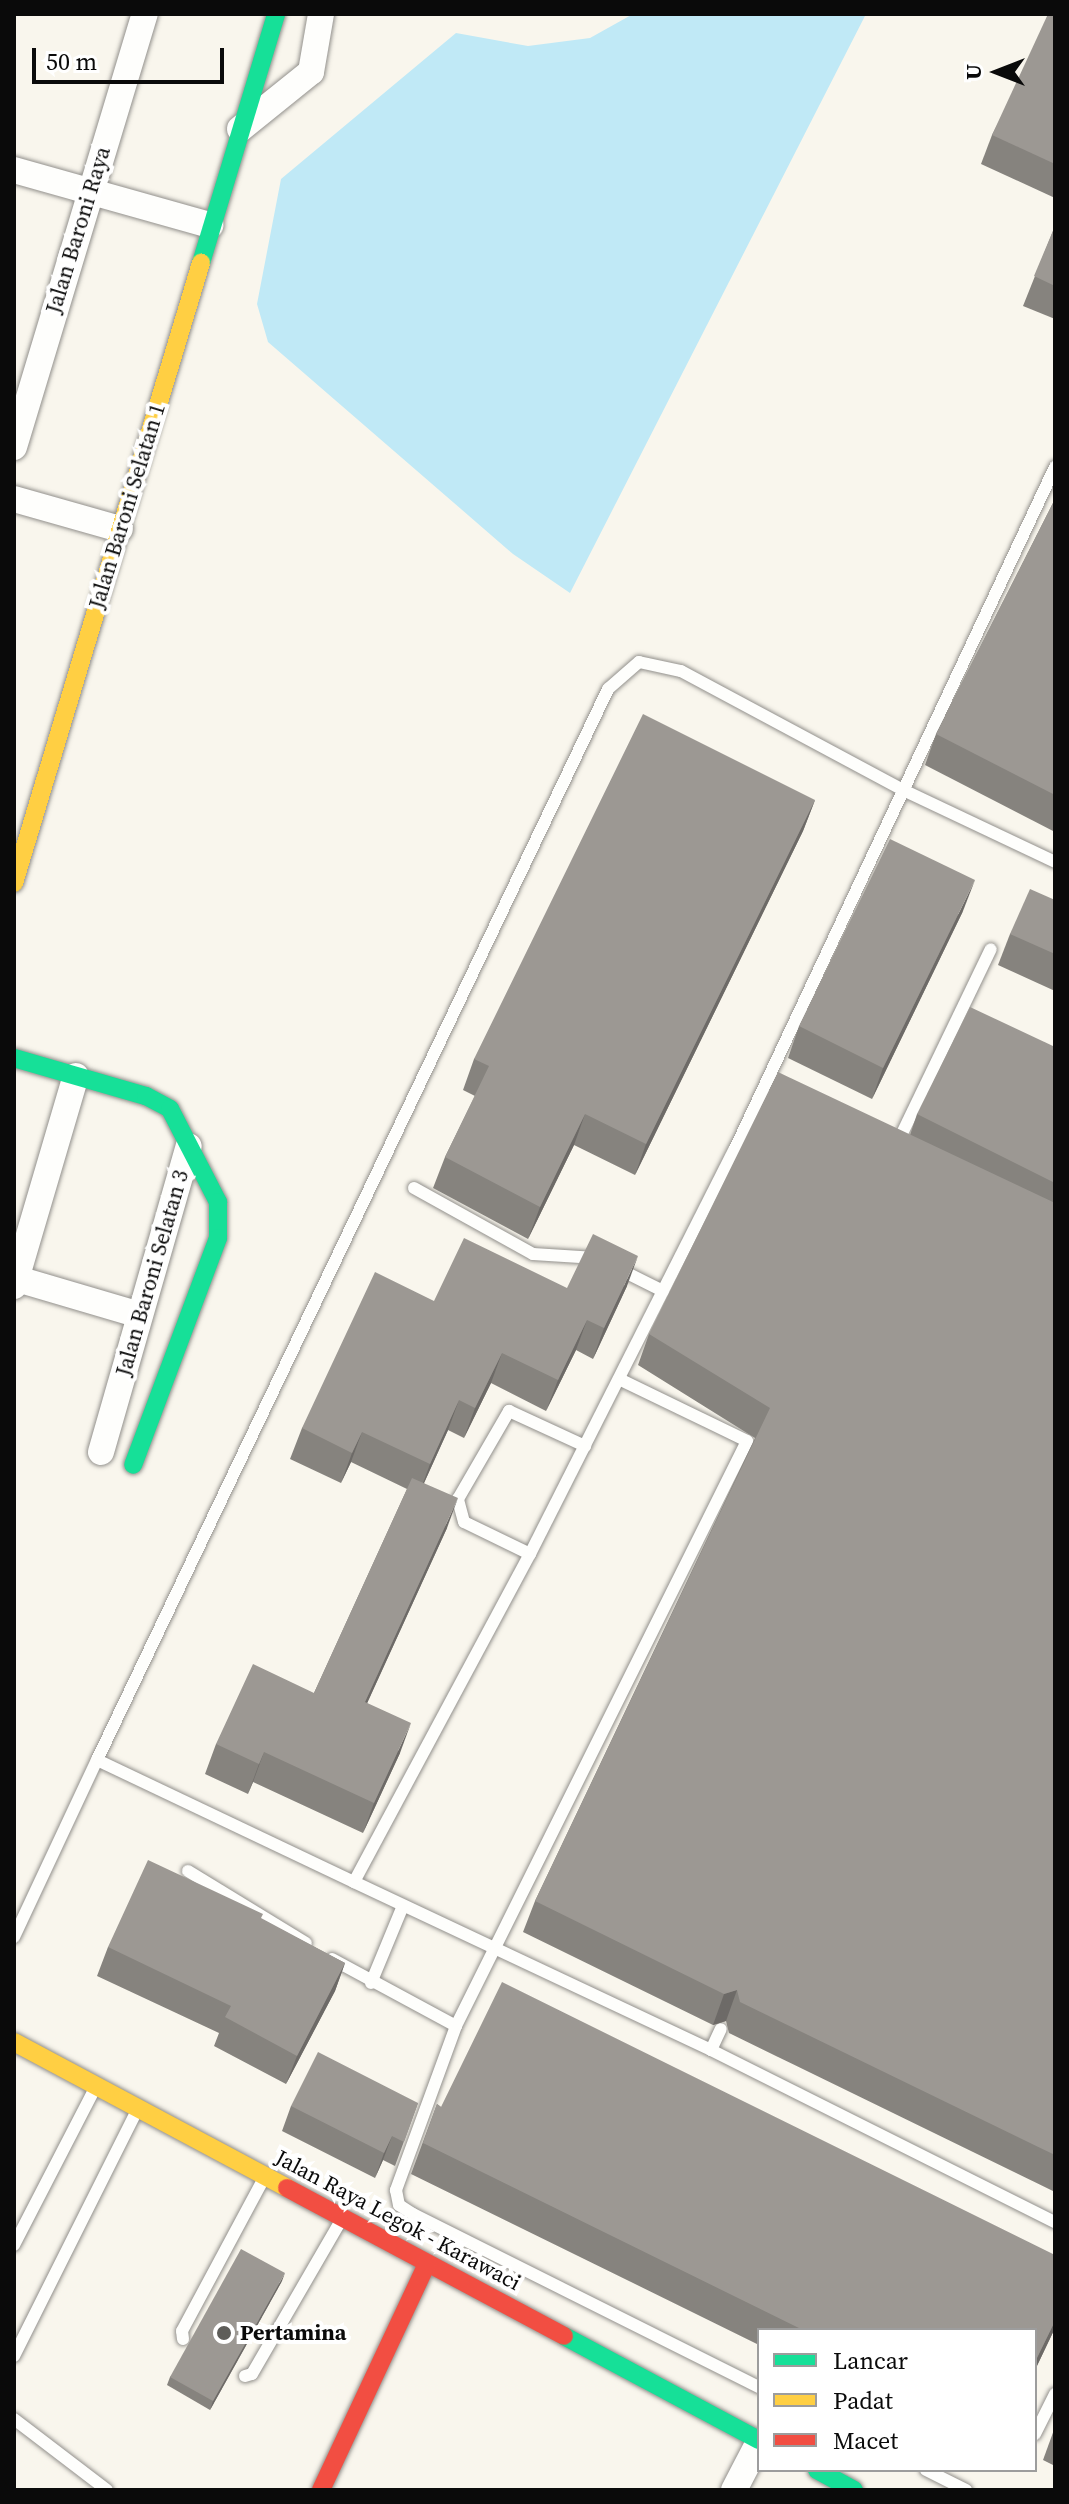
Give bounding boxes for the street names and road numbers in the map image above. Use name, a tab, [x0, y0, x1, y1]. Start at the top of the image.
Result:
street label: Jalan Baroni Raya	[40, 143, 116, 317]
street label: Jalan Baroni Selatan 1	[83, 400, 171, 612]
street label: Jalan Baroni Selatan 3	[110, 1167, 194, 1379]
street label: Jalan Raya Legok - Karawaci	[271, 2144, 525, 2296]

